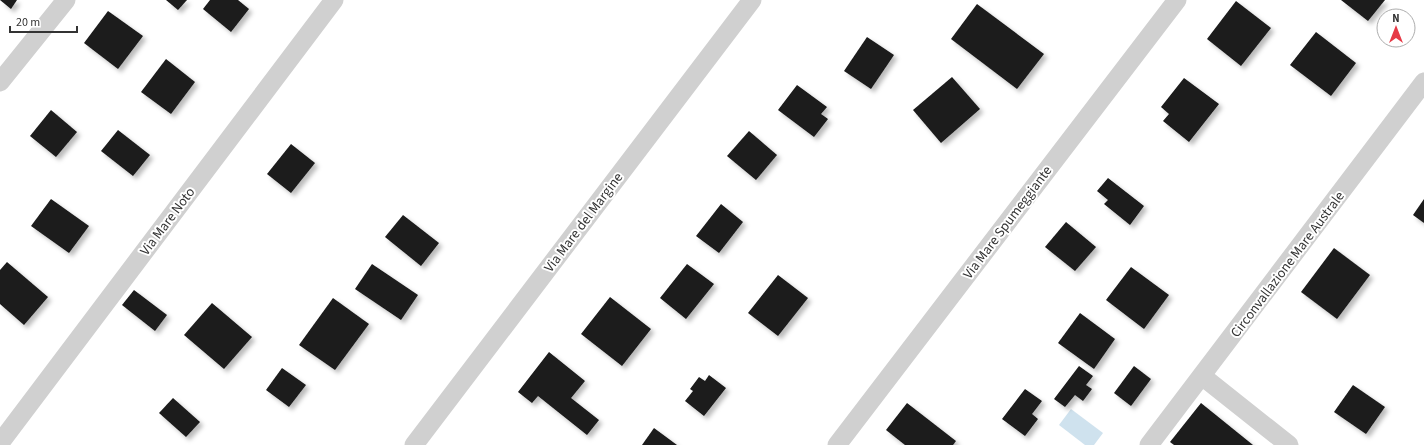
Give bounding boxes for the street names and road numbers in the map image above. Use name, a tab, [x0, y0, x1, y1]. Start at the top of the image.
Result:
street label: Via Mare Spumeggiante	[959, 162, 1057, 283]
street label: Via Mare del Margine	[540, 168, 628, 277]
street label: Via Mare Noto	[136, 183, 200, 260]
street label: Circonvallazione Mare Australe	[1226, 187, 1350, 342]

